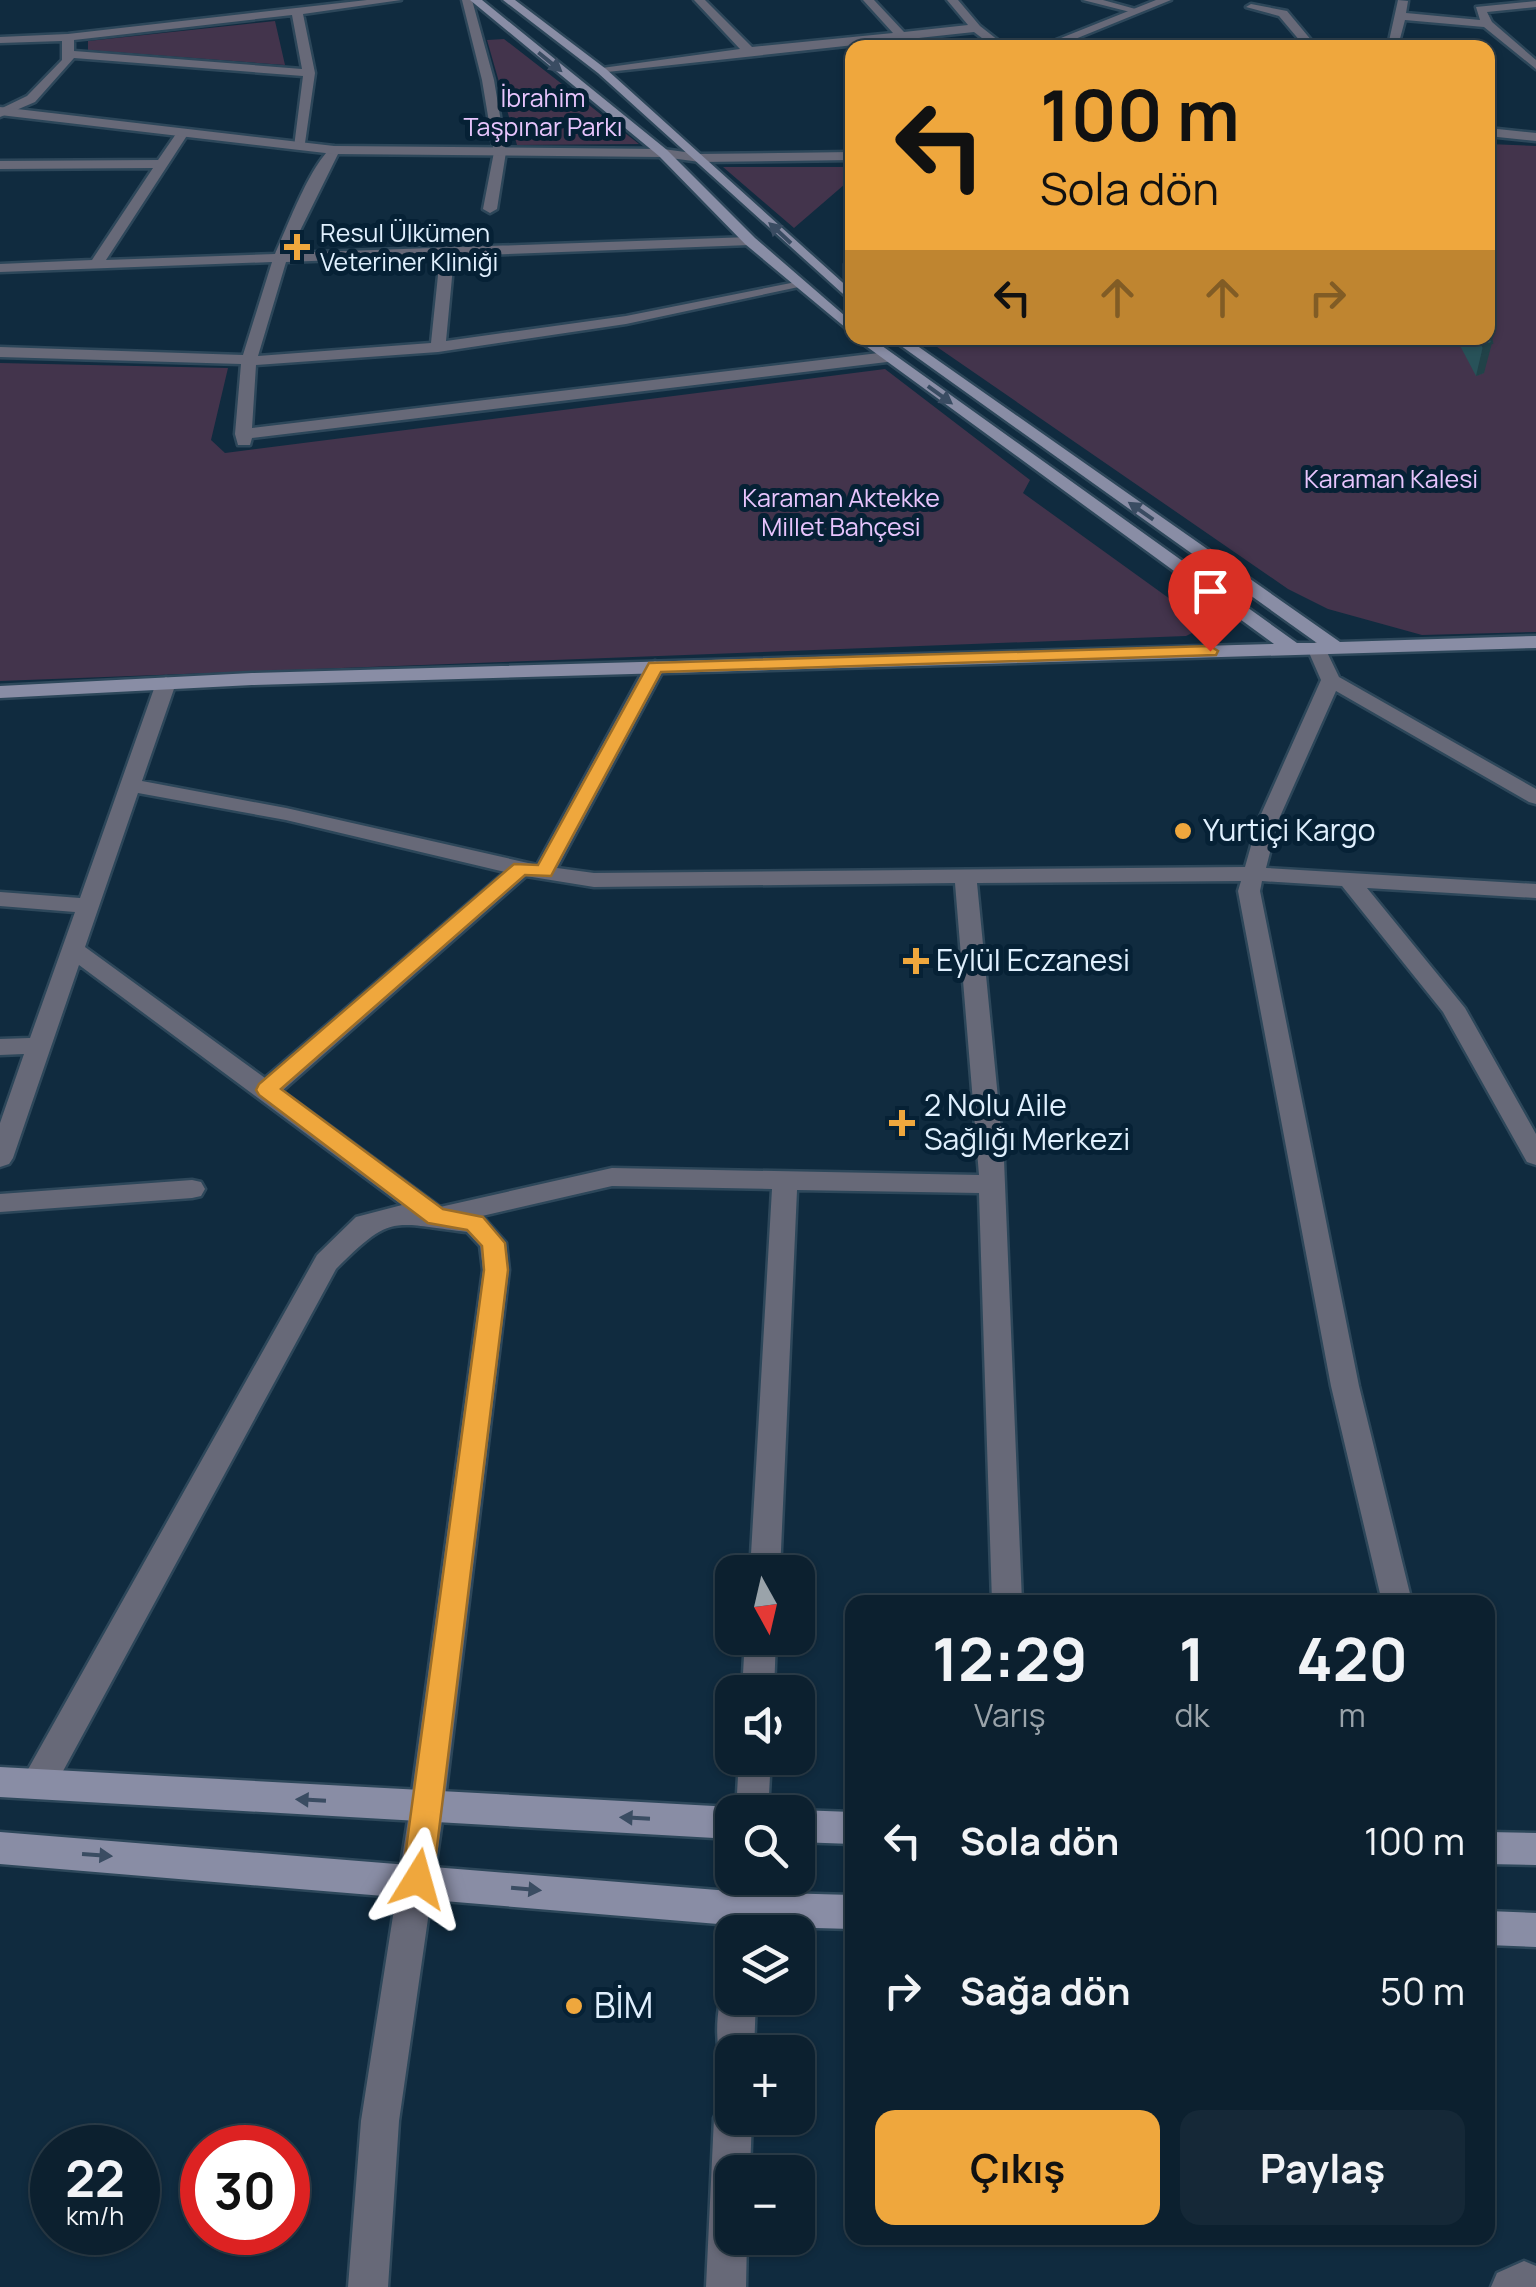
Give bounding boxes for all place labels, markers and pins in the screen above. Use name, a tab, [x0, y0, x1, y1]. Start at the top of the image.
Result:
place label: Resul Ülkümen Veteriner Kliniği	[320, 215, 498, 279]
marker: Resul Ülkümen Veteriner Kliniği	[284, 234, 310, 260]
pin	[1168, 549, 1253, 652]
place label: Yurtiçi Kargo	[1203, 809, 1376, 850]
marker: Yurtiçi Kargo	[1172, 820, 1194, 842]
place label: Eylül Eczanesi	[936, 939, 1130, 980]
marker: Eylül Eczanesi	[905, 950, 927, 972]
place label: 2 Nolu Aile Sağlığı Merkezi	[924, 1084, 1130, 1159]
marker: 2 Nolu Aile Sağlığı Merkezi	[889, 1110, 915, 1136]
place label: BİM	[594, 1981, 653, 2029]
marker: BİM	[563, 1995, 585, 2017]

